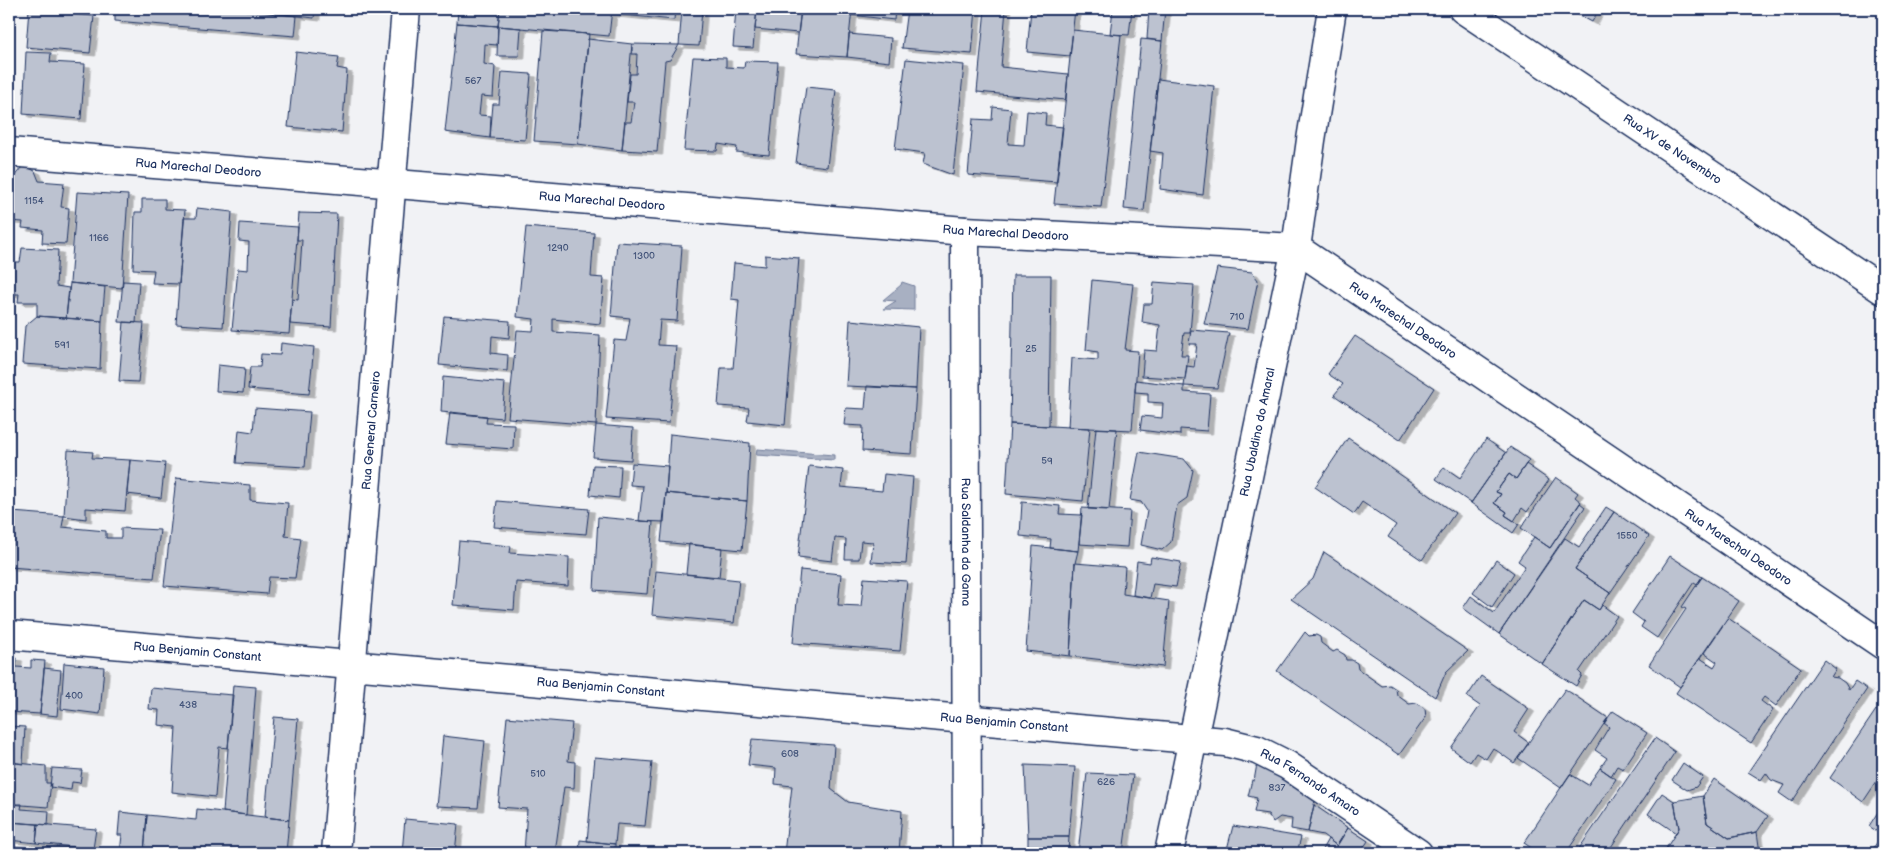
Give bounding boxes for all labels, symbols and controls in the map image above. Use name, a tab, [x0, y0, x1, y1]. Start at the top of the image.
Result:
house number: 567	[465, 75, 481, 87]
street label: Rua XV de Novembro	[1620, 111, 1725, 188]
street label: Rua Marechal Deodoro	[135, 155, 262, 180]
street label: Rua Marechal Deodoro	[538, 188, 666, 214]
house number: 1154	[24, 195, 44, 207]
street label: Rua Marechal Deodoro	[942, 222, 1069, 244]
house number: 1166	[89, 232, 109, 244]
house number: 1290	[547, 242, 569, 254]
house number: 1300	[633, 250, 655, 262]
street label: Rua Marechal Deodoro	[1346, 279, 1460, 362]
house number: 710	[1230, 311, 1244, 323]
house number: 591	[54, 339, 70, 351]
house number: 25	[1025, 343, 1037, 355]
street label: Rua Ubaldino do Amaral	[1236, 366, 1278, 498]
street label: Rua General Carneiro	[359, 370, 383, 491]
house number: 59	[1041, 455, 1053, 467]
street label: Rua Saldanha da Gama	[958, 478, 974, 606]
street label: Rua Marechal Deodoro	[1682, 505, 1795, 589]
house number: 1550	[1616, 530, 1638, 542]
street label: Rua Benjamin Constant	[133, 638, 262, 665]
street label: Rua Benjamin Constant	[536, 674, 666, 700]
house number: 400	[65, 690, 83, 702]
house number: 438	[179, 699, 197, 711]
street label: Rua Benjamin Constant	[939, 709, 1069, 736]
street label: Rua Fernando Amaro	[1258, 745, 1363, 820]
house number: 608	[781, 748, 799, 760]
house number: 510	[530, 768, 546, 780]
house number: 626	[1097, 776, 1115, 788]
house number: 837	[1269, 782, 1286, 794]

